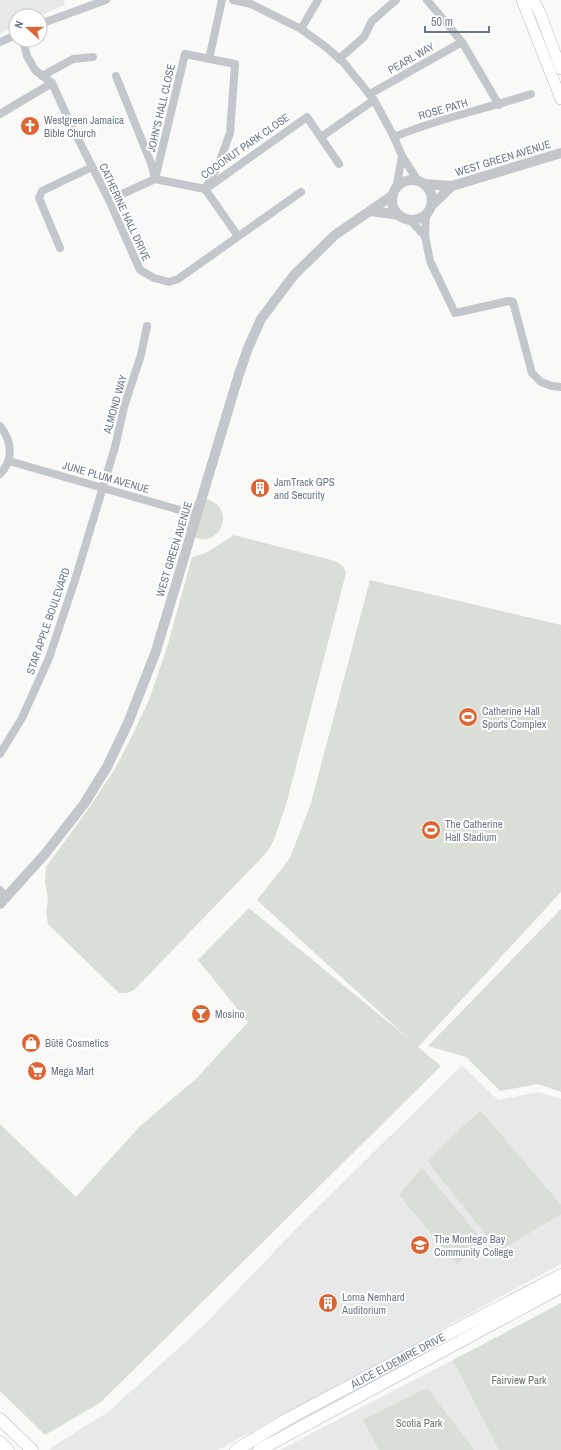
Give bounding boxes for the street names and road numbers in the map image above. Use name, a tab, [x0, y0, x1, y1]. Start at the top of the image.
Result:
street label: PEARL WAY	[385, 39, 437, 77]
street label: JOHN'S HALL CLOSE	[144, 63, 178, 153]
street label: ROSE PATH	[417, 95, 469, 123]
street label: COCONUT PARK CLOSE	[198, 110, 292, 182]
street label: WEST GREEN AVENUE	[454, 137, 552, 179]
street label: CATHERINE HALL DRIVE	[96, 161, 154, 263]
street label: ALMOND WAY	[100, 373, 130, 436]
street label: JUNE PLUM AVENUE	[61, 458, 151, 496]
street label: WEST GREEN AVENUE	[153, 500, 195, 598]
street label: STAR APPLE BOULEVARD	[23, 566, 73, 676]
street label: ALICE ELDEMIRE DRIVE	[347, 1330, 447, 1392]

